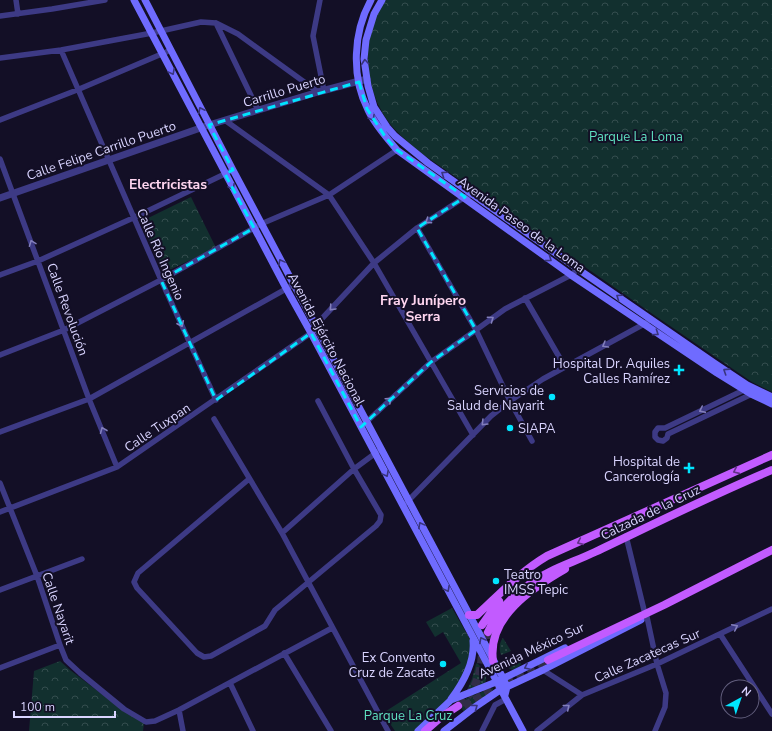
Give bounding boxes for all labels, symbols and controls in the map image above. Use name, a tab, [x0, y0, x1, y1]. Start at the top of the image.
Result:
one-way arrow	[361, 59, 370, 65]
one-way arrow	[167, 67, 175, 75]
street label: Carrillo Puerto	[241, 70, 328, 112]
one-way arrow	[198, 106, 206, 114]
one-way arrow	[367, 114, 375, 121]
street label: Calle Felipe Carrillo Puerto	[24, 117, 178, 185]
park label: Parque La Loma	[589, 128, 683, 146]
one-way arrow	[441, 171, 448, 179]
street label: Avenida Paseo de la Loma	[454, 172, 589, 277]
district label: Electricistas	[129, 175, 207, 194]
one-way arrow	[228, 183, 235, 190]
street label: Calle Río Ingenio	[132, 206, 188, 303]
one-way arrow	[425, 216, 432, 224]
one-way arrow	[28, 240, 36, 247]
one-way arrow	[545, 254, 552, 261]
one-way arrow	[279, 259, 286, 266]
street label: Calle Revolución	[42, 261, 92, 358]
street label: Avenida Ejército Nacional	[283, 270, 369, 409]
district label: Fray Junípero Serra	[380, 291, 466, 326]
one-way arrow	[616, 294, 623, 302]
one-way arrow	[329, 303, 337, 311]
one-way arrow	[487, 316, 494, 324]
one-way arrow	[176, 319, 184, 327]
one-way arrow	[652, 328, 659, 335]
one-way arrow	[602, 341, 609, 348]
place label: Hospital Dr. Aquiles Calles Ramírez	[553, 355, 670, 388]
marker: Hospital Dr. Aquiles Calles Ramírez	[673, 364, 685, 376]
one-way arrow	[723, 368, 730, 376]
place label: Servicios de Salud de Nayarit	[447, 382, 544, 415]
marker: Servicios de Salud de Nayarit	[547, 392, 557, 402]
one-way arrow	[385, 398, 392, 405]
street label: Calle Tuxpan	[121, 399, 194, 457]
one-way arrow	[698, 405, 706, 413]
one-way arrow	[481, 418, 489, 426]
place label: SIAPA	[518, 420, 556, 438]
marker: SIAPA	[505, 423, 515, 433]
one-way arrow	[99, 427, 107, 434]
place label: Hospital de Cancerología	[604, 453, 680, 486]
marker: Hospital de Cancerología	[683, 462, 695, 474]
one-way arrow	[733, 466, 741, 474]
one-way arrow	[381, 470, 389, 478]
street label: Calzada de la Cruz	[598, 481, 703, 545]
one-way arrow	[418, 522, 426, 529]
one-way arrow	[576, 537, 584, 545]
place label: Teatro IMSS Tepic	[504, 566, 568, 599]
street label: Calle Nayarit	[37, 570, 79, 647]
marker: Teatro IMSS Tepic	[491, 576, 501, 586]
one-way arrow	[443, 585, 450, 592]
street label: Avenida México Sur	[475, 618, 588, 683]
street label: Calle Zacatecas Sur	[591, 624, 704, 687]
one-way arrow	[731, 624, 738, 632]
one-way arrow	[479, 637, 487, 644]
place label: Ex Convento Cruz de Zacate	[348, 649, 435, 682]
marker: Ex Convento Cruz de Zacate	[438, 659, 448, 669]
one-way arrow	[524, 662, 531, 670]
north arrow	[720, 679, 760, 719]
text: N	[738, 683, 754, 700]
scale bar	[14, 693, 115, 719]
text: 100 m	[20, 699, 55, 715]
one-way arrow	[471, 704, 478, 712]
one-way arrow	[563, 704, 570, 711]
park label: Parque La Cruz	[364, 707, 452, 725]

